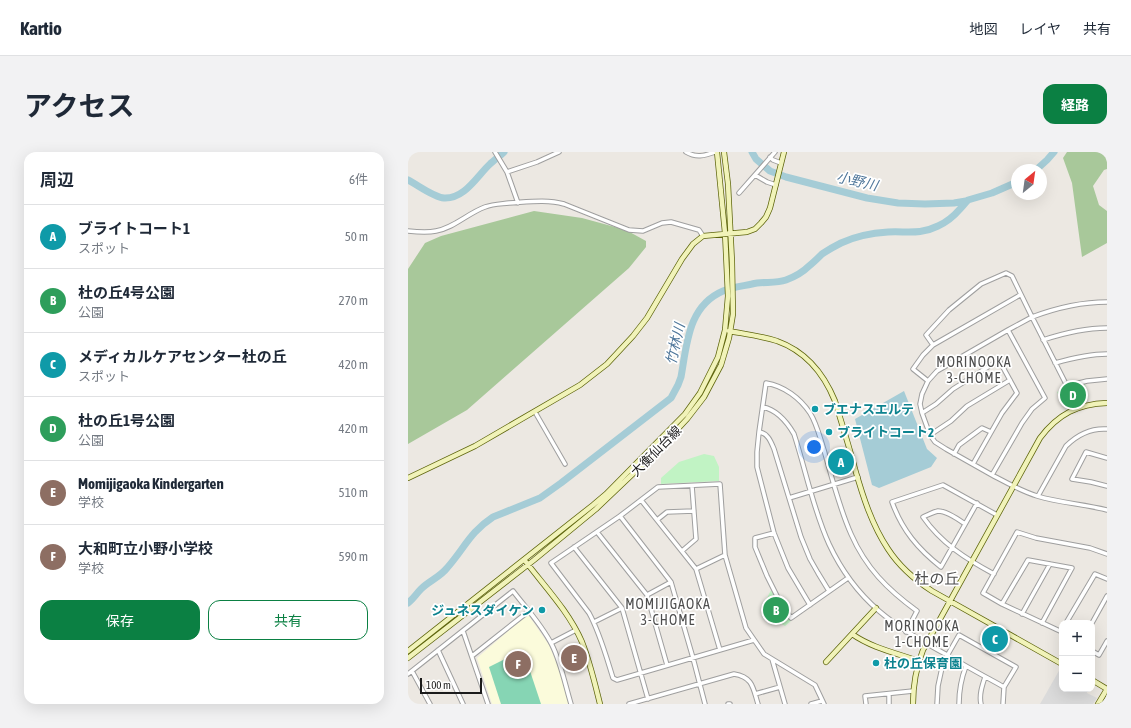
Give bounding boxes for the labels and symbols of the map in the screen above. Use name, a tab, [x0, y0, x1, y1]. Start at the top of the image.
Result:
north arrow	[1011, 164, 1047, 200]
water label: 小野川	[835, 168, 881, 194]
water label: 竹林川	[662, 320, 688, 366]
district label: MORINOOKA 3-CHOME	[936, 354, 1012, 386]
pin: D	[1060, 380, 1086, 410]
place label: ブエナスエルテ	[823, 402, 914, 417]
marker: ブエナスエルテ	[810, 404, 820, 414]
street label: 大衡仙台線	[628, 423, 684, 479]
place label: ブライトコート2	[837, 425, 934, 440]
marker: ブライトコート2	[824, 427, 834, 437]
your location	[804, 437, 824, 457]
pin: A	[828, 447, 854, 477]
district label: 杜の丘	[914, 570, 960, 587]
pin: B	[763, 595, 789, 625]
district label: MOMIJIGAOKA 3-CHOME	[625, 596, 711, 628]
place label: ジュネスダイケン	[431, 603, 534, 618]
marker: ジュネスダイケン	[537, 605, 547, 615]
district label: MORINOOKA 1-CHOME	[884, 618, 960, 650]
pin: C	[982, 624, 1008, 654]
pin: E	[561, 643, 587, 673]
pin: F	[505, 649, 531, 679]
place label: 杜の丘保育園	[884, 656, 962, 671]
marker: 杜の丘保育園	[871, 658, 881, 668]
scale bar	[420, 676, 482, 695]

